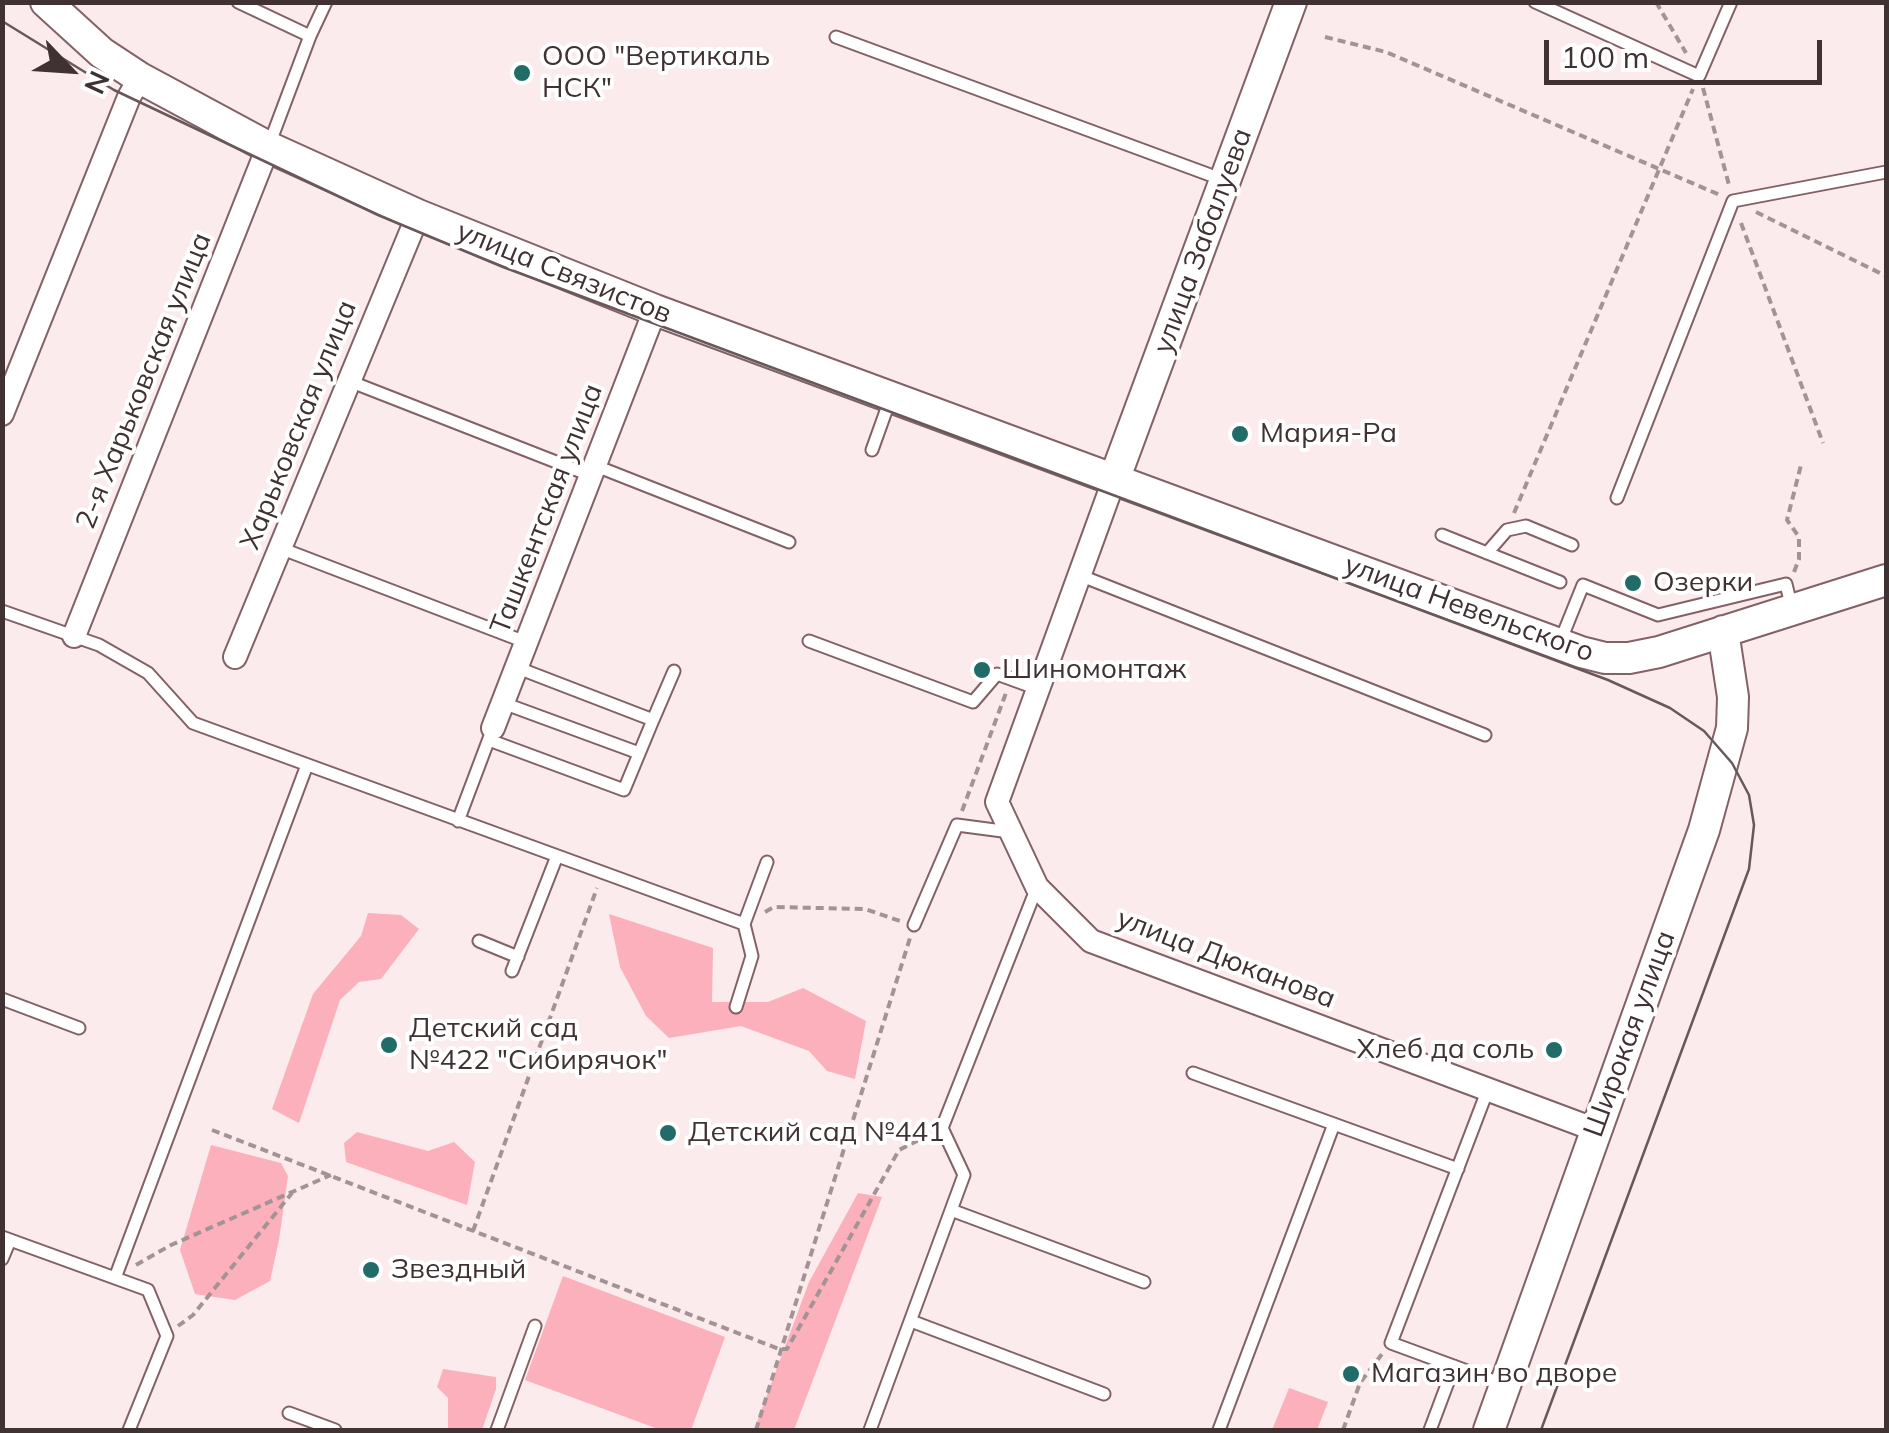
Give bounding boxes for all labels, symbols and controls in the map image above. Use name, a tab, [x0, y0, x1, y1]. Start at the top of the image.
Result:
north arrow	[20, 20, 120, 120]
scale bar	[1549, 20, 1826, 82]
text: 100 m	[1561, 38, 1649, 76]
place label: ООО "Вертикаль НСК"	[542, 40, 770, 106]
marker: ООО "Вертикаль НСК"	[511, 62, 533, 84]
text: N	[77, 66, 118, 100]
street label: улица Забалуева	[1147, 124, 1259, 358]
street label: улица Связистов	[452, 215, 676, 331]
street label: 2-я Харьковская улица	[69, 228, 219, 534]
street label: Харьковская улица	[234, 296, 364, 554]
street label: Ташкентская улица	[484, 379, 610, 639]
place label: Мария-Ра	[1260, 417, 1397, 451]
marker: Мария-Ра	[1229, 423, 1251, 445]
street label: улица Невельского	[1340, 548, 1598, 670]
place label: Озерки	[1653, 566, 1753, 600]
marker: Озерки	[1622, 572, 1644, 594]
place label: Шиномонтаж	[1002, 653, 1186, 687]
marker: Шиномонтаж	[971, 659, 993, 681]
street label: улица Дюканова	[1112, 902, 1340, 1016]
street label: Широкая улица	[1577, 926, 1683, 1142]
place label: Детский сад №422 "Сибирячок"	[409, 1012, 667, 1078]
place label: Хлеб да соль	[1357, 1033, 1534, 1067]
marker: Детский сад №422 "Сибирячок"	[378, 1034, 400, 1056]
marker: Хлеб да соль	[1543, 1039, 1565, 1061]
place label: Детский сад №441	[688, 1116, 945, 1150]
marker: Детский сад №441	[657, 1122, 679, 1144]
place label: Звездный	[391, 1253, 526, 1287]
marker: Звездный	[360, 1259, 382, 1281]
place label: Магазин во дворе	[1371, 1357, 1617, 1391]
marker: Магазин во дворе	[1340, 1363, 1362, 1385]

